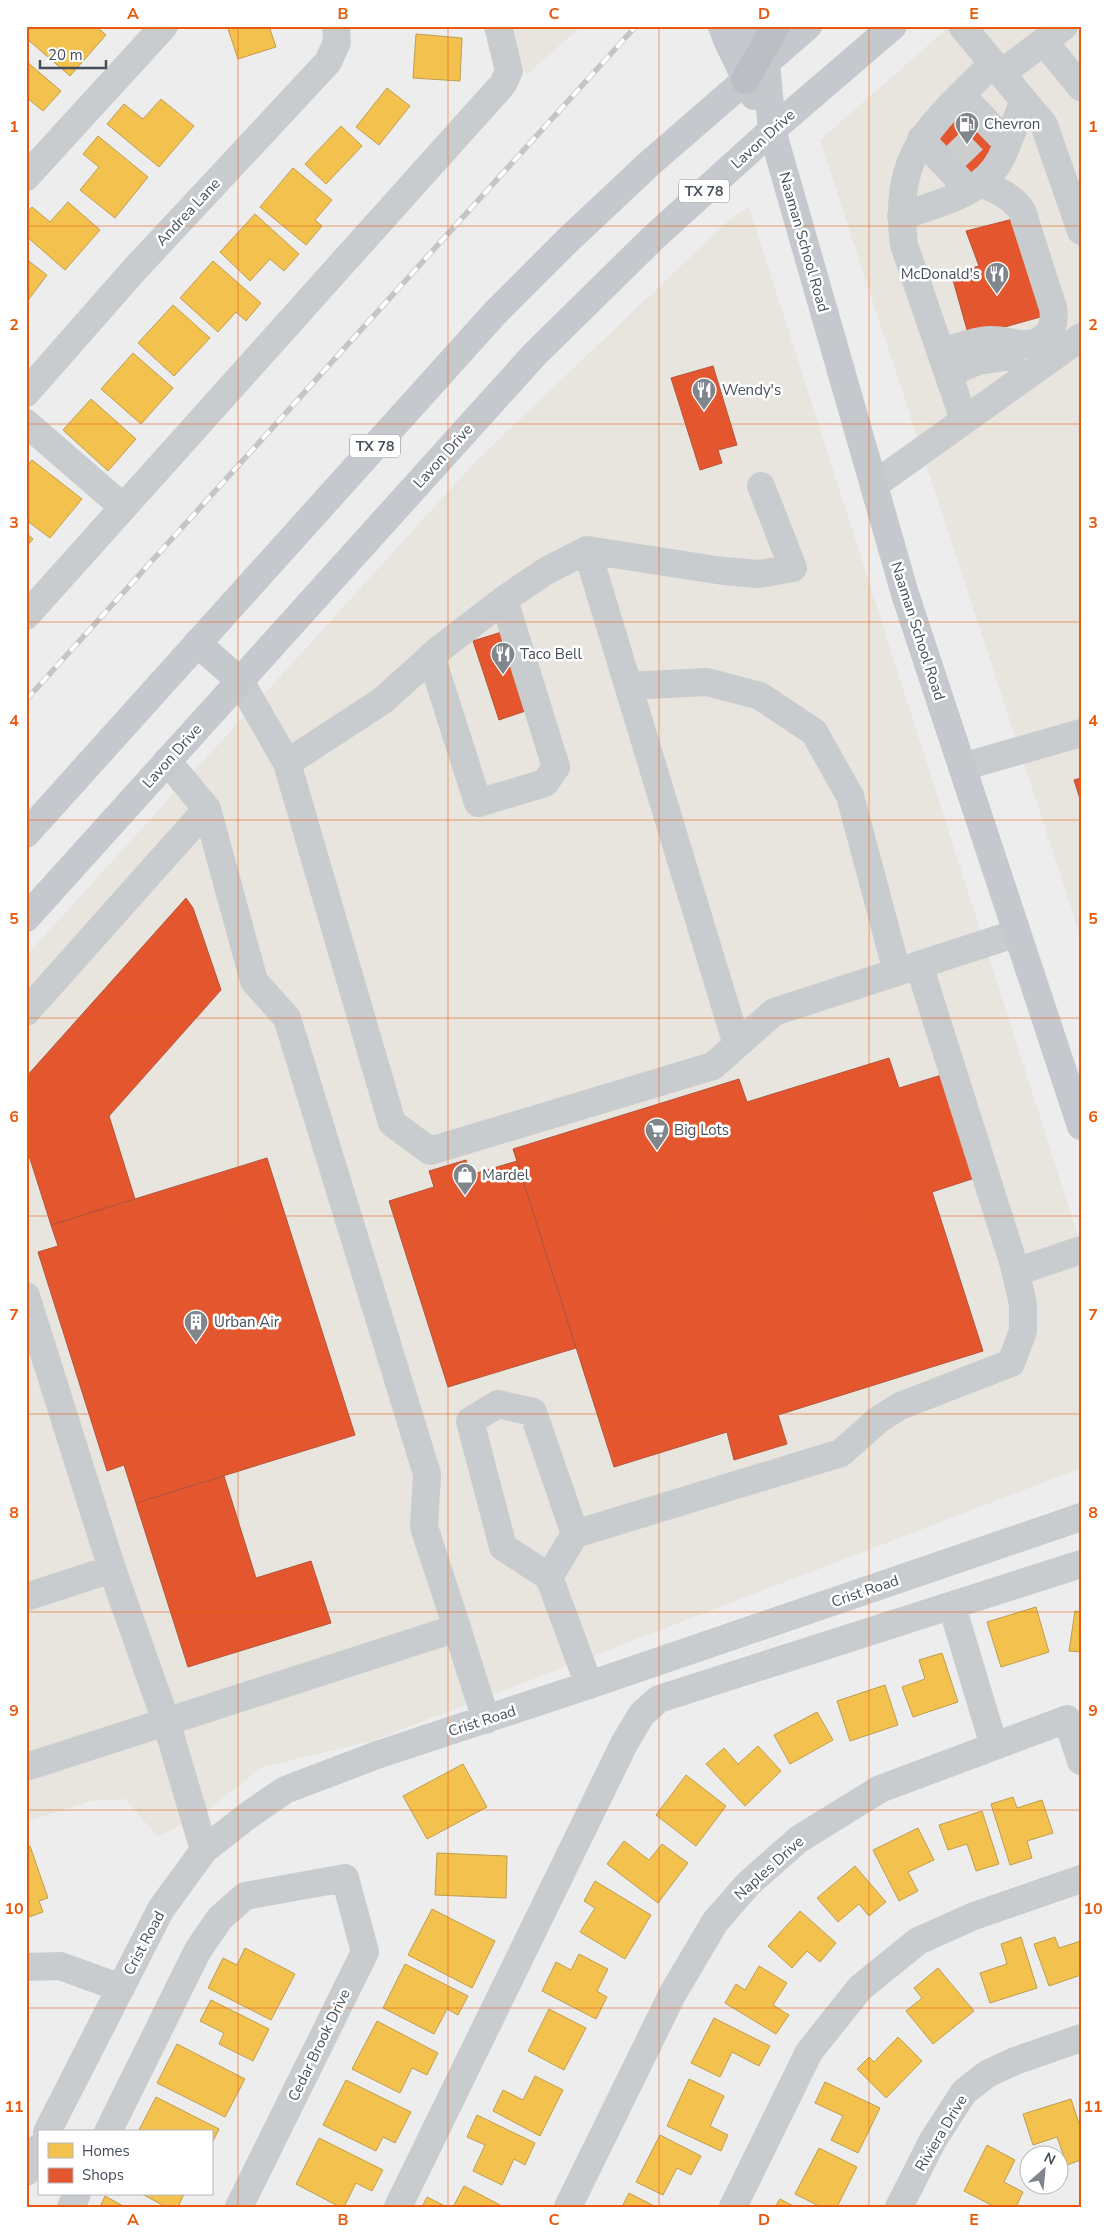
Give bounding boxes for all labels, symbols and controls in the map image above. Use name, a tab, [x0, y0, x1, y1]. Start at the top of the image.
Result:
text: A	[127, 3, 139, 25]
text: B	[337, 3, 349, 25]
text: C	[549, 3, 560, 25]
text: D	[758, 3, 770, 25]
text: E	[969, 3, 979, 25]
scale bar	[40, 38, 106, 70]
text: 20 m	[48, 45, 83, 65]
street label: Lavon Drive	[727, 105, 799, 173]
fuel station icon: Chevron	[954, 111, 980, 145]
place label: Chevron	[984, 114, 1040, 134]
text: 1	[9, 116, 19, 138]
text: 1	[1088, 116, 1098, 138]
street label: Naaman School Road	[774, 170, 834, 314]
street label: Andrea Lane	[151, 174, 225, 250]
road number: TX 78	[679, 180, 729, 202]
restaurant icon: McDonald's	[984, 261, 1010, 295]
place label: McDonald's	[901, 264, 980, 284]
text: 2	[9, 314, 19, 336]
text: 2	[1088, 314, 1098, 336]
restaurant icon: Wendy's	[691, 377, 717, 411]
place label: Wendy's	[722, 380, 781, 400]
street label: Lavon Drive	[409, 420, 477, 492]
road number: TX 78	[350, 434, 400, 458]
text: 3	[9, 512, 19, 534]
text: 3	[1088, 512, 1098, 534]
street label: Naaman School Road	[886, 559, 950, 703]
restaurant icon: Taco Bell	[490, 641, 516, 675]
place label: Taco Bell	[520, 644, 582, 664]
text: 4	[9, 710, 19, 732]
text: 4	[1088, 710, 1098, 732]
street label: Lavon Drive	[138, 720, 206, 792]
text: 5	[9, 908, 19, 930]
text: 5	[1088, 908, 1098, 930]
text: 6	[9, 1106, 19, 1128]
text: 6	[1088, 1106, 1098, 1128]
supermarket icon: Big Lots	[644, 1117, 670, 1151]
place label: Big Lots	[674, 1120, 729, 1140]
shop icon: Mardel	[452, 1162, 478, 1196]
place label: Mardel	[482, 1165, 530, 1185]
text: 7	[9, 1304, 19, 1326]
text: 7	[1088, 1304, 1098, 1326]
building icon: Urban Air	[183, 1309, 209, 1343]
place label: Urban Air	[214, 1312, 280, 1332]
text: 8	[9, 1502, 19, 1524]
text: 8	[1088, 1502, 1098, 1524]
street label: Crist Road	[829, 1570, 901, 1612]
text: 9	[9, 1700, 19, 1722]
text: 9	[1088, 1700, 1098, 1722]
street label: Crist Road	[446, 1701, 518, 1741]
street label: Naples Drive	[730, 1832, 808, 1904]
text: 10	[4, 1898, 24, 1920]
text: 10	[1083, 1898, 1103, 1920]
street label: Crist Road	[119, 1907, 169, 1979]
street label: Cedar Brook Drive	[283, 1986, 355, 2104]
street label: Riviera Drive	[910, 2091, 972, 2175]
text: 11	[4, 2096, 24, 2118]
text: 11	[1083, 2096, 1103, 2118]
legend	[38, 2130, 212, 2196]
text: Homes	[82, 2141, 130, 2161]
north arrow	[1020, 2146, 1070, 2196]
text: N	[1041, 2148, 1059, 2170]
text: Shops	[82, 2165, 124, 2185]
text: A	[127, 2209, 139, 2231]
text: B	[337, 2209, 349, 2231]
text: C	[549, 2209, 560, 2231]
text: D	[758, 2209, 770, 2231]
text: E	[969, 2209, 979, 2231]

